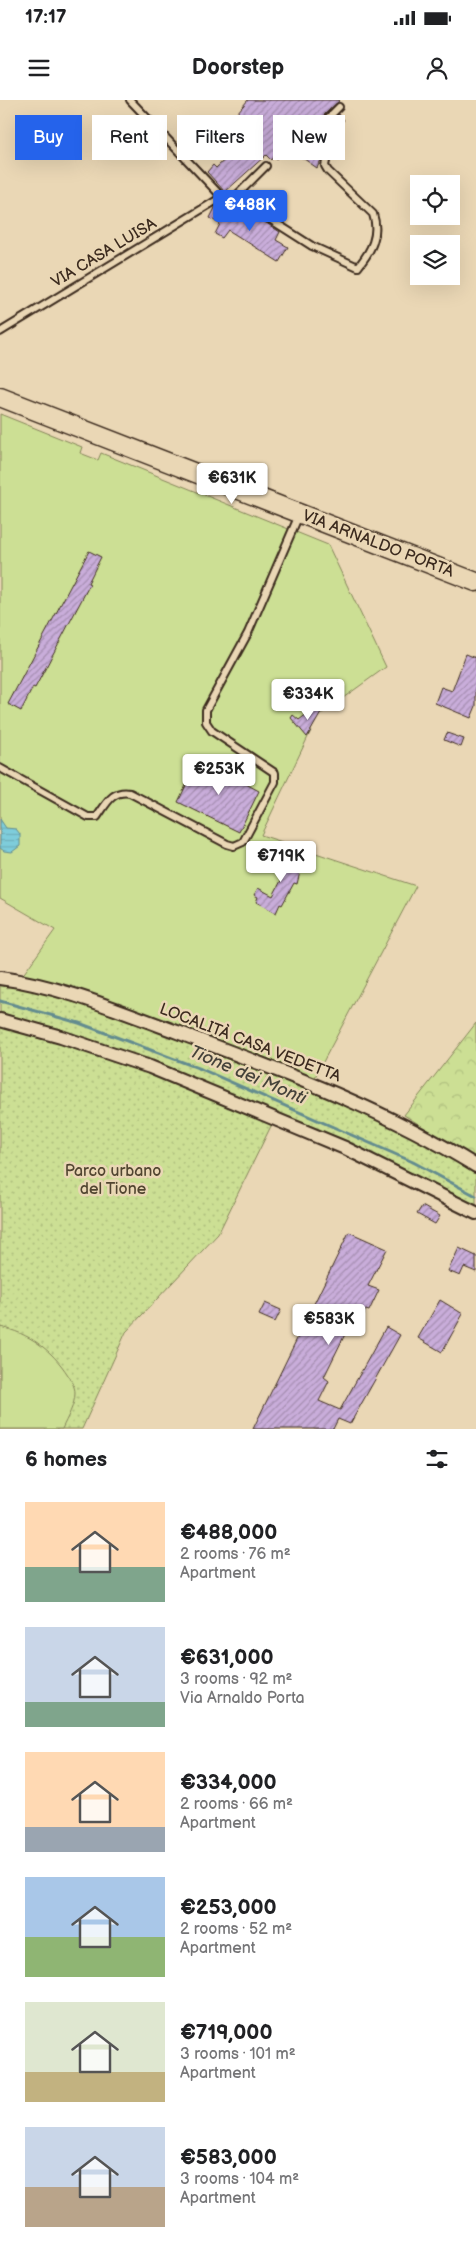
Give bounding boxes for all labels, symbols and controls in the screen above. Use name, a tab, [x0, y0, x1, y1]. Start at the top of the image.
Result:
text: 17:17	[25, 6, 67, 29]
icon: menu	[25, 54, 53, 82]
text: Doorstep	[192, 54, 284, 81]
icon: person	[423, 54, 451, 82]
chip: Buy	[15, 115, 82, 160]
chip: Rent	[92, 115, 167, 160]
chip: Filters	[177, 115, 263, 160]
chip: New	[273, 115, 345, 160]
map controls	[410, 175, 460, 285]
button: locate	[410, 175, 460, 225]
pin: €488K	[215, 190, 285, 232]
text: €488K	[224, 196, 276, 215]
street label: VIA CASA LUISA	[48, 214, 160, 292]
button: layers	[410, 235, 460, 285]
pin: €631K	[197, 462, 267, 505]
text: €631K	[208, 469, 256, 488]
street label: VIA ARNALDO PORTA	[300, 506, 457, 582]
pin: €334K	[273, 678, 343, 721]
text: €334K	[282, 685, 334, 704]
pin: €253K	[184, 754, 254, 796]
text: €253K	[193, 760, 245, 779]
pin: €719K	[246, 840, 316, 883]
text: €719K	[257, 847, 305, 866]
street label: LOCALITÀ CASA VEDETTA	[157, 998, 344, 1086]
water label: Tione dei Monti	[187, 1041, 310, 1109]
park label: Parco urbano del Tione	[65, 1162, 161, 1199]
pin: €583K	[294, 1304, 364, 1346]
text: €583K	[303, 1310, 355, 1329]
icon: filters	[423, 1445, 451, 1473]
text: 6 homes	[25, 1447, 107, 1472]
text: €488,000	[180, 1520, 277, 1545]
icon: home	[65, 1522, 125, 1582]
text: 2 rooms · 76 m²	[180, 1545, 291, 1564]
text: Apartment	[180, 1564, 256, 1583]
text: €631,000	[180, 1645, 274, 1670]
icon: home	[65, 1647, 125, 1707]
text: 3 rooms · 92 m²	[180, 1670, 293, 1689]
text: Via Arnaldo Porta	[180, 1689, 305, 1708]
text: €334,000	[180, 1770, 277, 1795]
icon: home	[65, 1772, 125, 1832]
text: 2 rooms · 66 m²	[180, 1795, 293, 1814]
text: Apartment	[180, 1814, 256, 1833]
text: €253,000	[180, 1895, 277, 1920]
icon: home	[65, 1897, 125, 1957]
text: 2 rooms · 52 m²	[180, 1920, 292, 1939]
text: Apartment	[180, 1939, 256, 1958]
text: €719,000	[180, 2020, 272, 2045]
icon: home	[65, 2022, 125, 2082]
text: 3 rooms · 101 m²	[180, 2045, 296, 2064]
text: Apartment	[180, 2064, 256, 2083]
text: €583,000	[180, 2145, 277, 2170]
icon: home	[65, 2147, 125, 2207]
text: 3 rooms · 104 m²	[180, 2170, 299, 2189]
text: Apartment	[180, 2189, 256, 2208]

